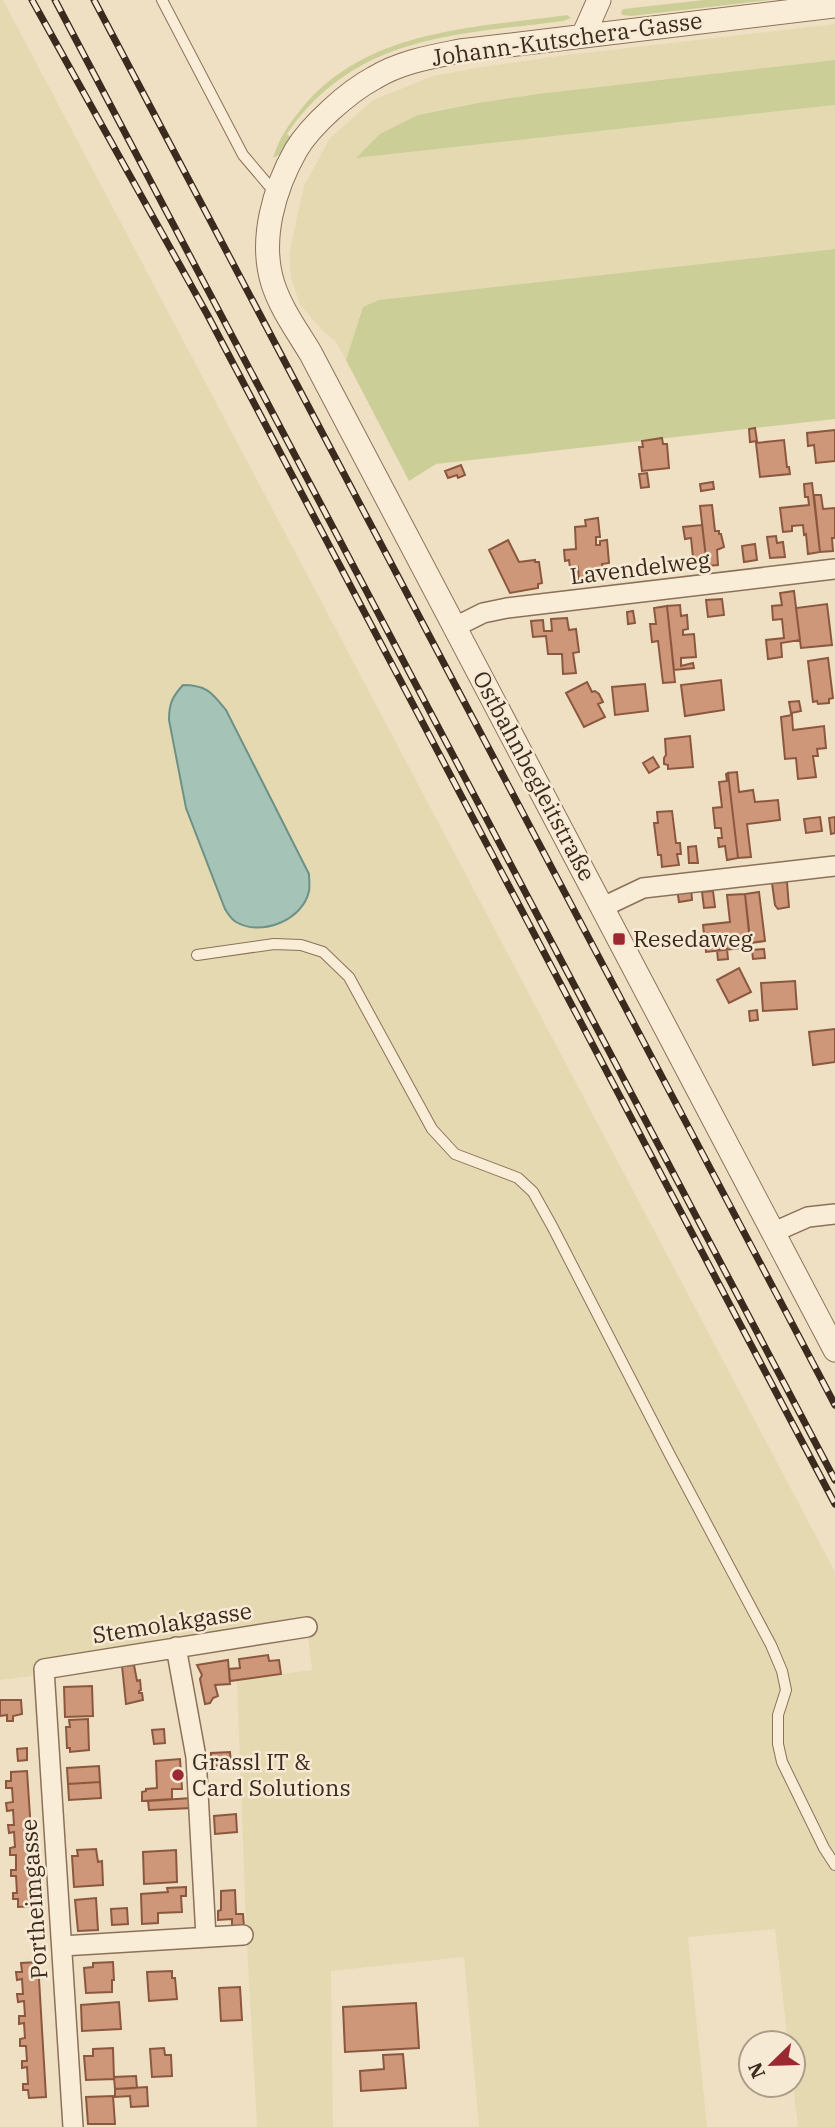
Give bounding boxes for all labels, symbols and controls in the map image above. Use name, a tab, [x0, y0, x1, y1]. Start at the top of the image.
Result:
street label: Johann-Kutschera-Gasse	[430, 4, 704, 72]
street label: Lavendelweg	[568, 543, 712, 590]
street label: Ostbahnbegleitstraße	[467, 665, 603, 886]
place label: Resedaweg	[633, 923, 754, 953]
marker: Resedaweg	[611, 931, 627, 947]
street label: Stemolakgasse	[90, 1595, 254, 1649]
place label: Grassl IT & Card Solutions	[192, 1746, 351, 1802]
marker: Grassl IT & Card Solutions	[170, 1767, 186, 1783]
street label: Portheimgasse	[12, 1818, 54, 1980]
north arrow	[737, 2029, 807, 2099]
text: N	[742, 2059, 770, 2082]

